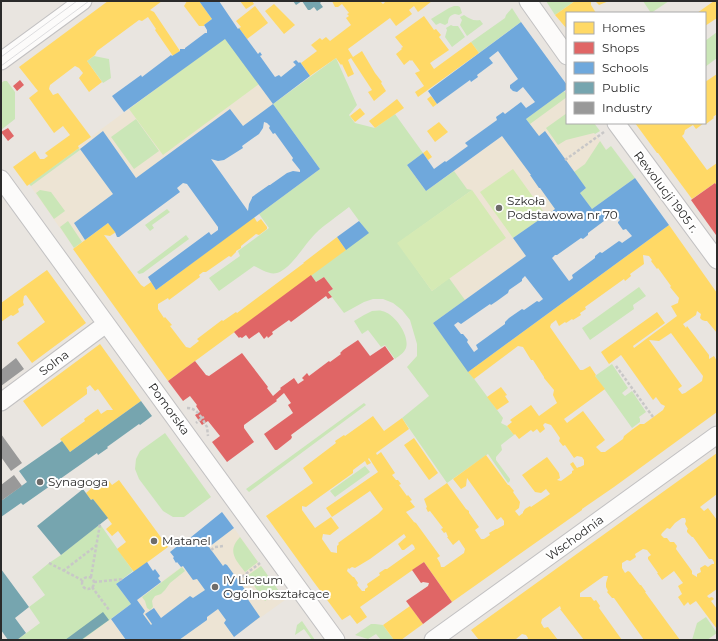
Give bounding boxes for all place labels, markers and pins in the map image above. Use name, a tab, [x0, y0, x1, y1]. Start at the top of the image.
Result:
place label: Szkoła Podstawowa nr 70	[507, 193, 618, 222]
marker: Szkoła Podstawowa nr 70	[494, 203, 504, 213]
place label: Synagoga	[48, 474, 108, 489]
marker: Synagoga	[35, 477, 45, 487]
place label: Matanel	[162, 533, 211, 548]
marker: Matanel	[149, 536, 159, 546]
place label: IV Liceum Ogólnokształcące	[223, 572, 329, 601]
marker: IV Liceum Ogólnokształcące	[210, 582, 220, 592]

